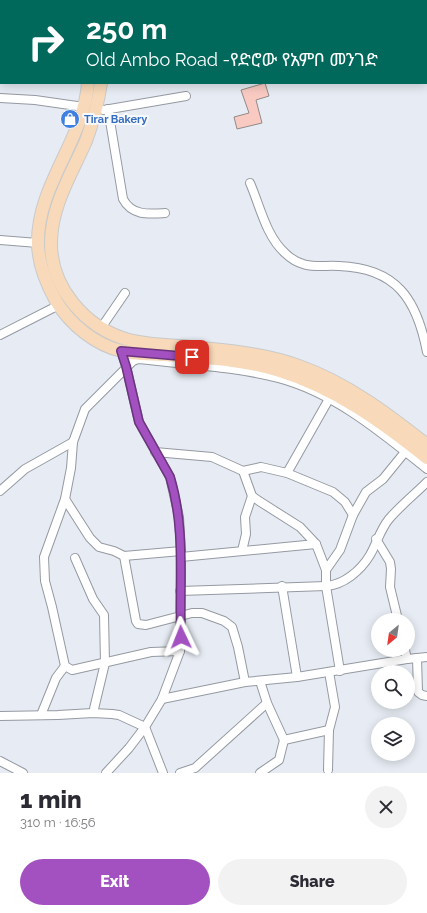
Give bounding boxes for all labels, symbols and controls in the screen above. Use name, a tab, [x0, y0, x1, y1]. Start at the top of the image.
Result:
text: 250 m	[86, 13, 167, 46]
icon: right	[20, 16, 72, 68]
text: Old Ambo Road -የድሮው የአምቦ መንገድ	[86, 49, 378, 70]
shop icon: Tirar Bakery	[59, 108, 81, 130]
place label: Tirar Bakery	[84, 113, 147, 126]
pin	[175, 340, 209, 374]
icon: arrive	[181, 346, 203, 368]
north arrow	[371, 613, 415, 657]
map controls	[371, 613, 415, 761]
position arrow	[160, 616, 202, 658]
button: search	[371, 665, 415, 709]
button: layers	[371, 717, 415, 761]
text: 1 min	[20, 785, 82, 814]
button: close	[365, 786, 407, 828]
text: 310 m · 16:56	[20, 815, 96, 830]
button: Exit	[20, 859, 210, 905]
button: Share	[218, 859, 407, 905]

